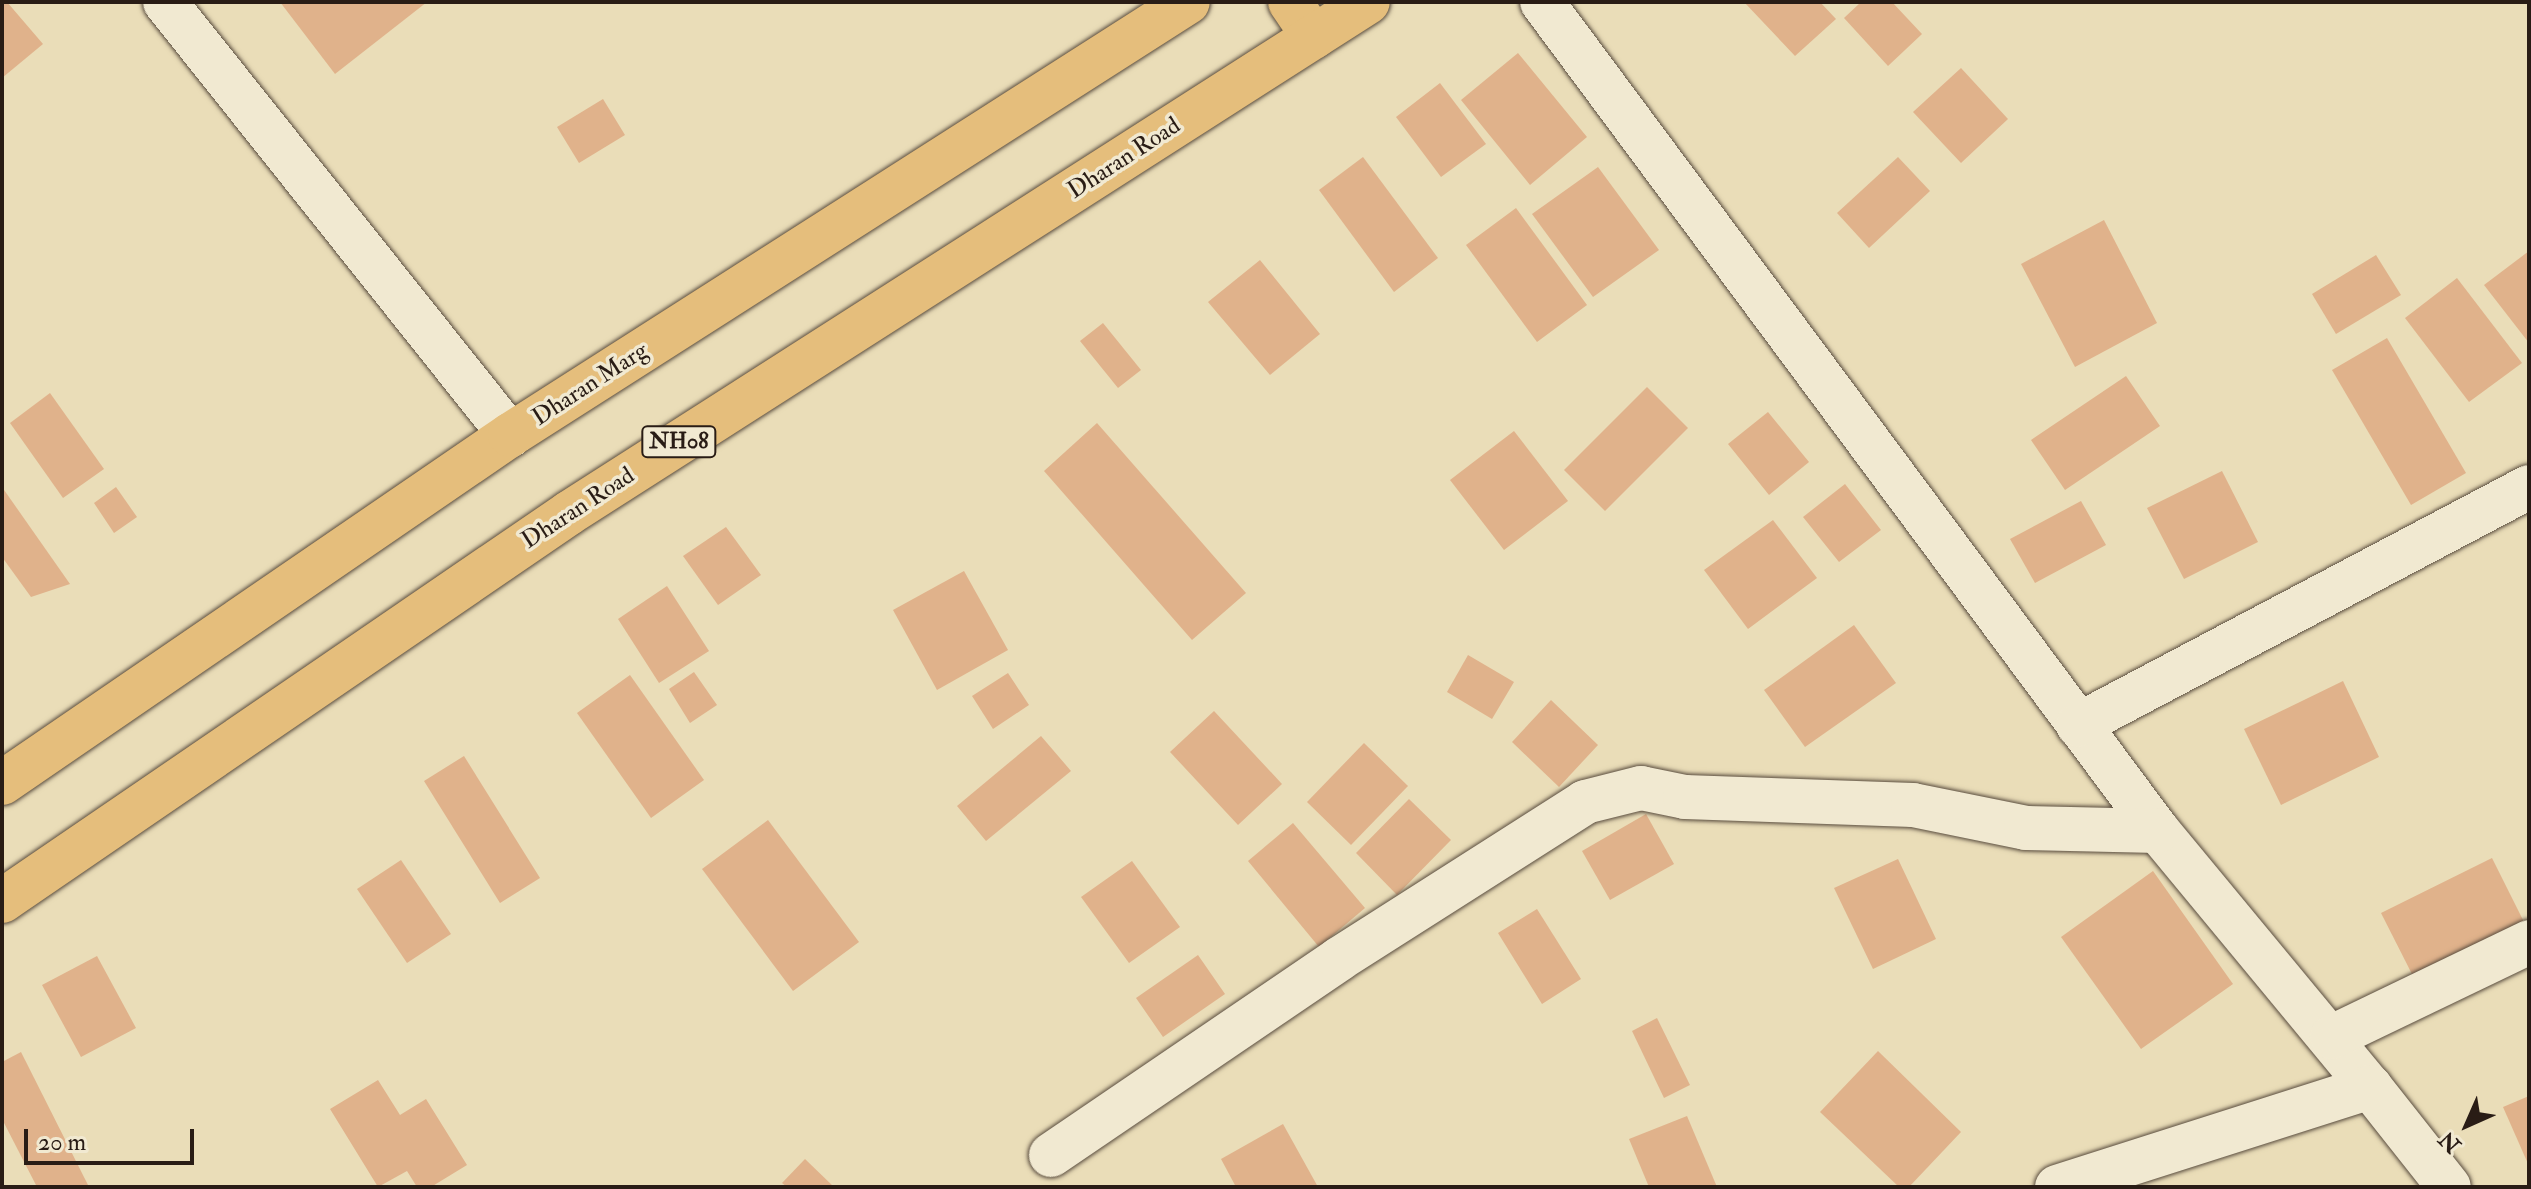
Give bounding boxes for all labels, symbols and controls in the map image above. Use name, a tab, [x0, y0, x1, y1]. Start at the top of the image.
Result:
street label: Dharan Road	[1062, 111, 1186, 205]
street label: Dharan Marg	[527, 336, 653, 432]
road number: NH08	[641, 424, 717, 460]
street label: Dharan Road	[516, 461, 640, 555]
north arrow	[2427, 1085, 2507, 1165]
scale bar	[28, 1113, 198, 1163]
text: N	[2433, 1125, 2467, 1159]
text: 20 m	[38, 1127, 86, 1158]

